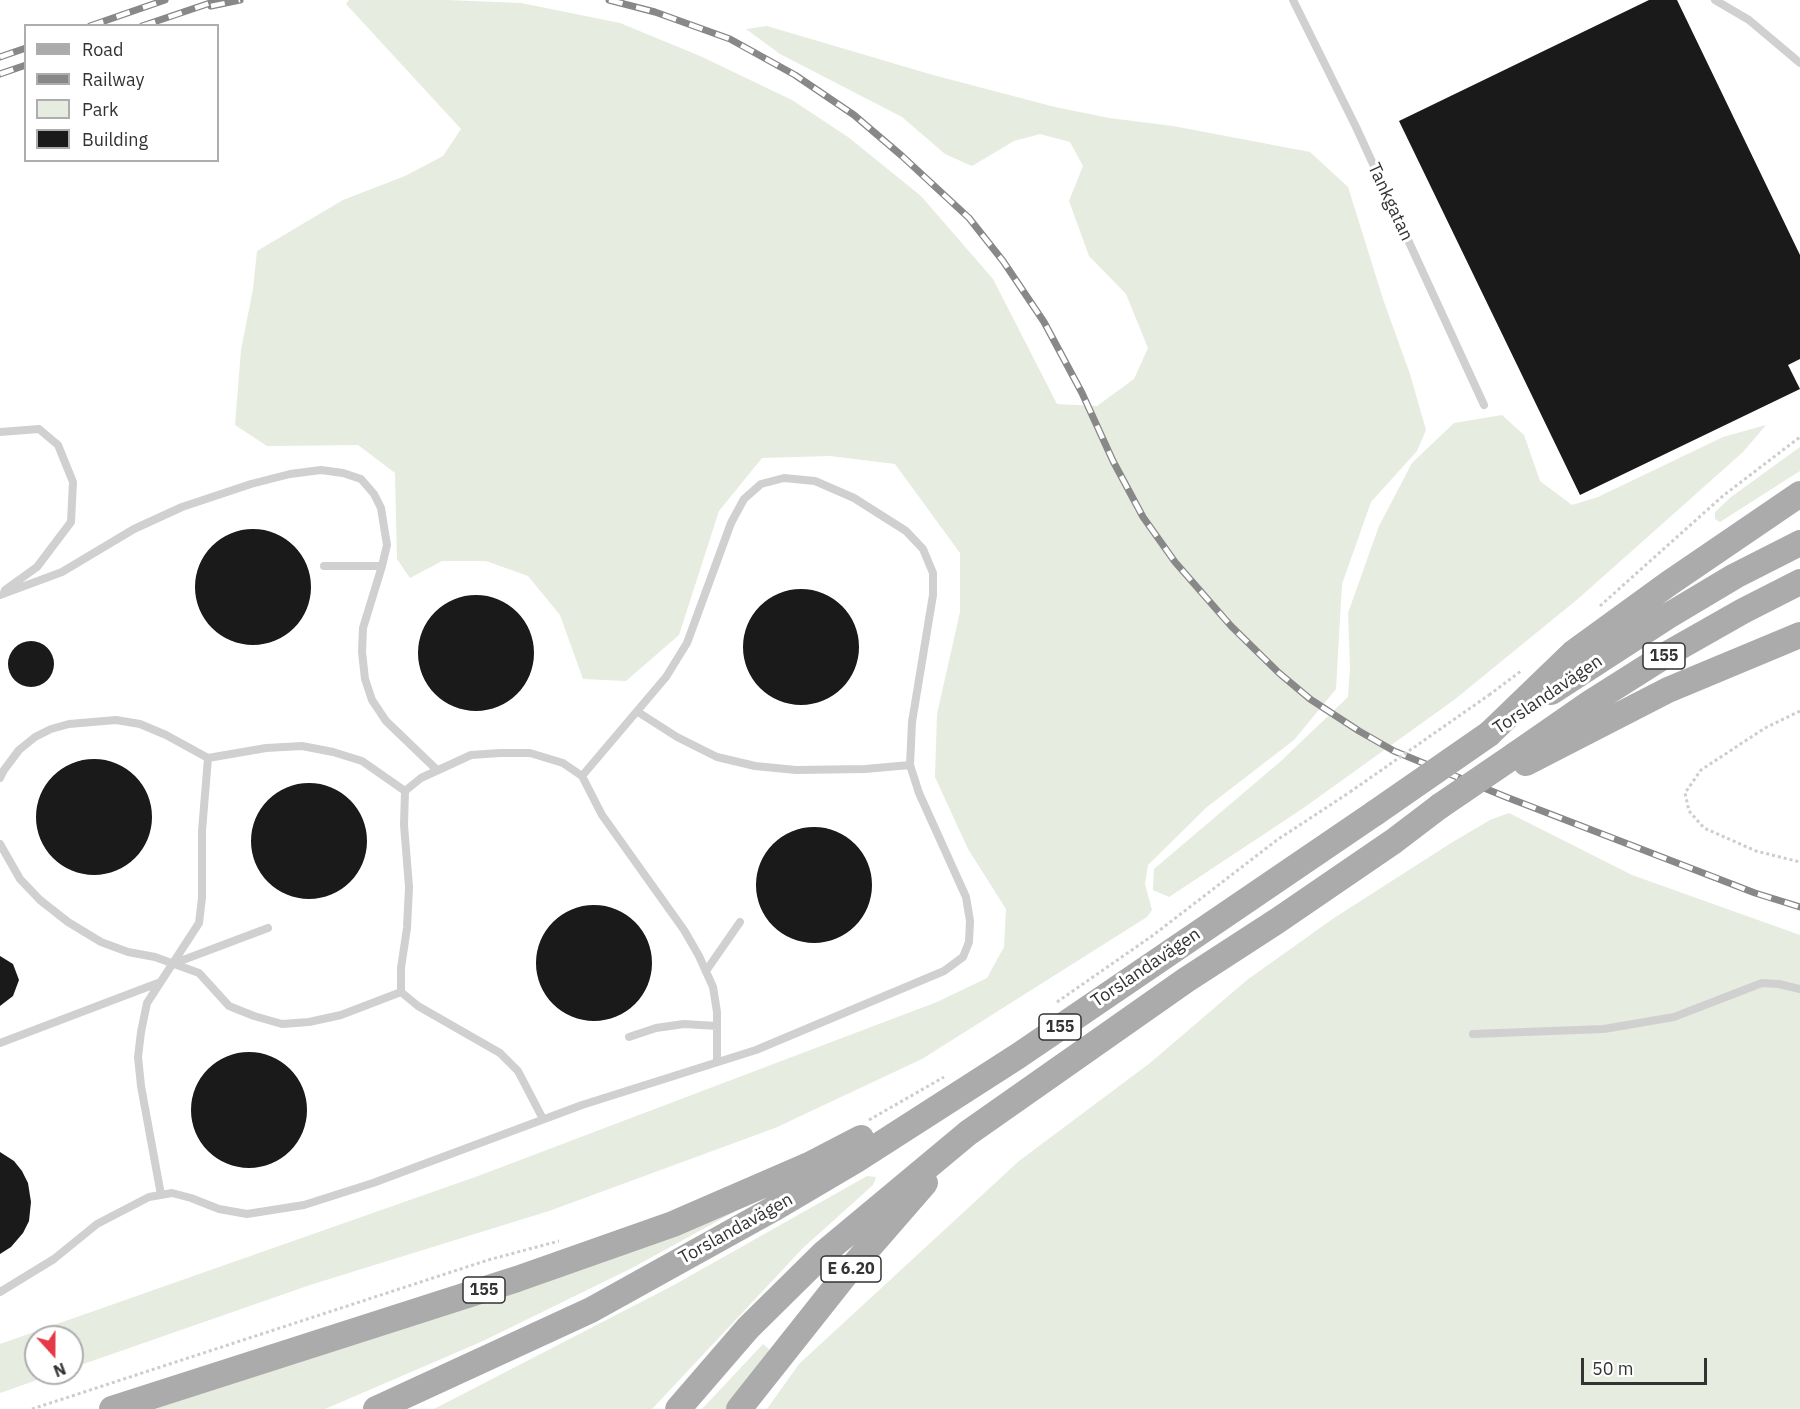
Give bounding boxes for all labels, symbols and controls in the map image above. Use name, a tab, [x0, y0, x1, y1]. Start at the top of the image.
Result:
legend	[24, 24, 219, 162]
text: Road	[82, 38, 123, 61]
text: Railway	[82, 68, 144, 91]
text: Park	[82, 98, 118, 121]
text: Building	[82, 128, 148, 151]
street label: Tankgatan	[1363, 160, 1417, 244]
road number: 155	[1643, 643, 1685, 669]
street label: Torslandavägen	[1489, 651, 1607, 739]
street label: Torslandavägen	[1087, 924, 1205, 1012]
road number: 155	[1039, 1014, 1081, 1040]
street label: Torslandavägen	[675, 1189, 797, 1269]
road number: E 6.20	[821, 1256, 881, 1282]
road number: 155	[463, 1277, 505, 1303]
north arrow	[24, 1325, 84, 1385]
scale bar	[1584, 1346, 1710, 1384]
text: 50 m	[1592, 1357, 1634, 1380]
text: N	[51, 1359, 69, 1381]

